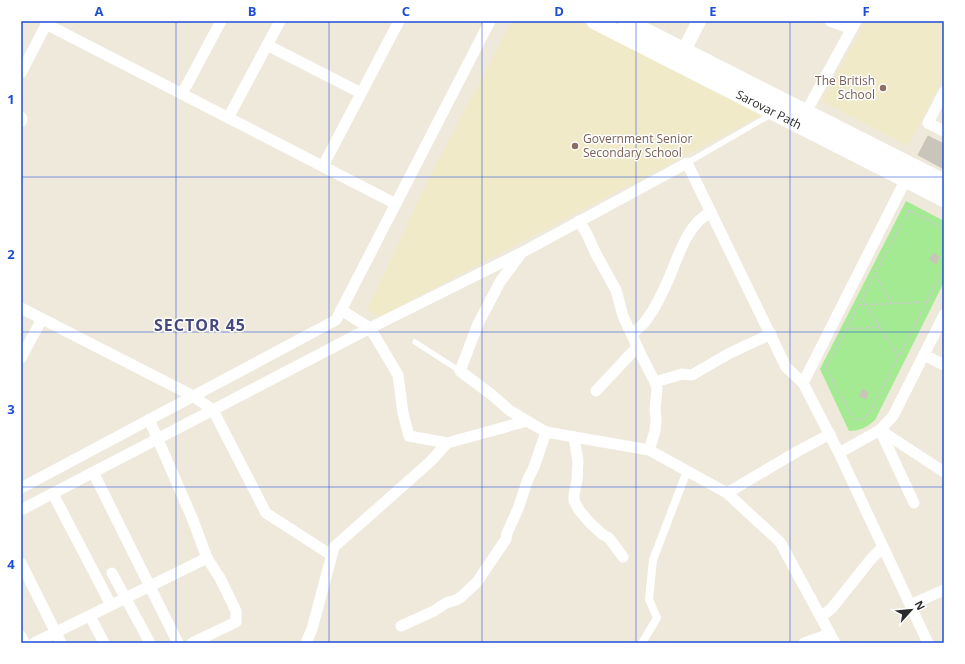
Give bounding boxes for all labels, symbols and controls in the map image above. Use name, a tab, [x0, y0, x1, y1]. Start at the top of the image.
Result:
text: A	[95, 2, 104, 20]
text: B	[248, 2, 257, 20]
text: C	[402, 2, 410, 20]
text: D	[554, 2, 564, 20]
text: E	[709, 2, 717, 20]
text: F	[862, 2, 870, 20]
place label: The British School	[815, 72, 875, 103]
marker: The British School	[878, 83, 888, 93]
street label: Sarovar Path	[733, 86, 805, 133]
text: 1	[7, 90, 15, 108]
place label: Government Senior Secondary School	[583, 130, 692, 161]
marker: Government Senior Secondary School	[570, 141, 580, 151]
text: 2	[7, 245, 15, 263]
district label: SECTOR 45	[154, 314, 246, 336]
text: 3	[7, 400, 15, 418]
text: 4	[7, 555, 15, 573]
north arrow	[891, 590, 931, 630]
text: N	[912, 598, 929, 613]

